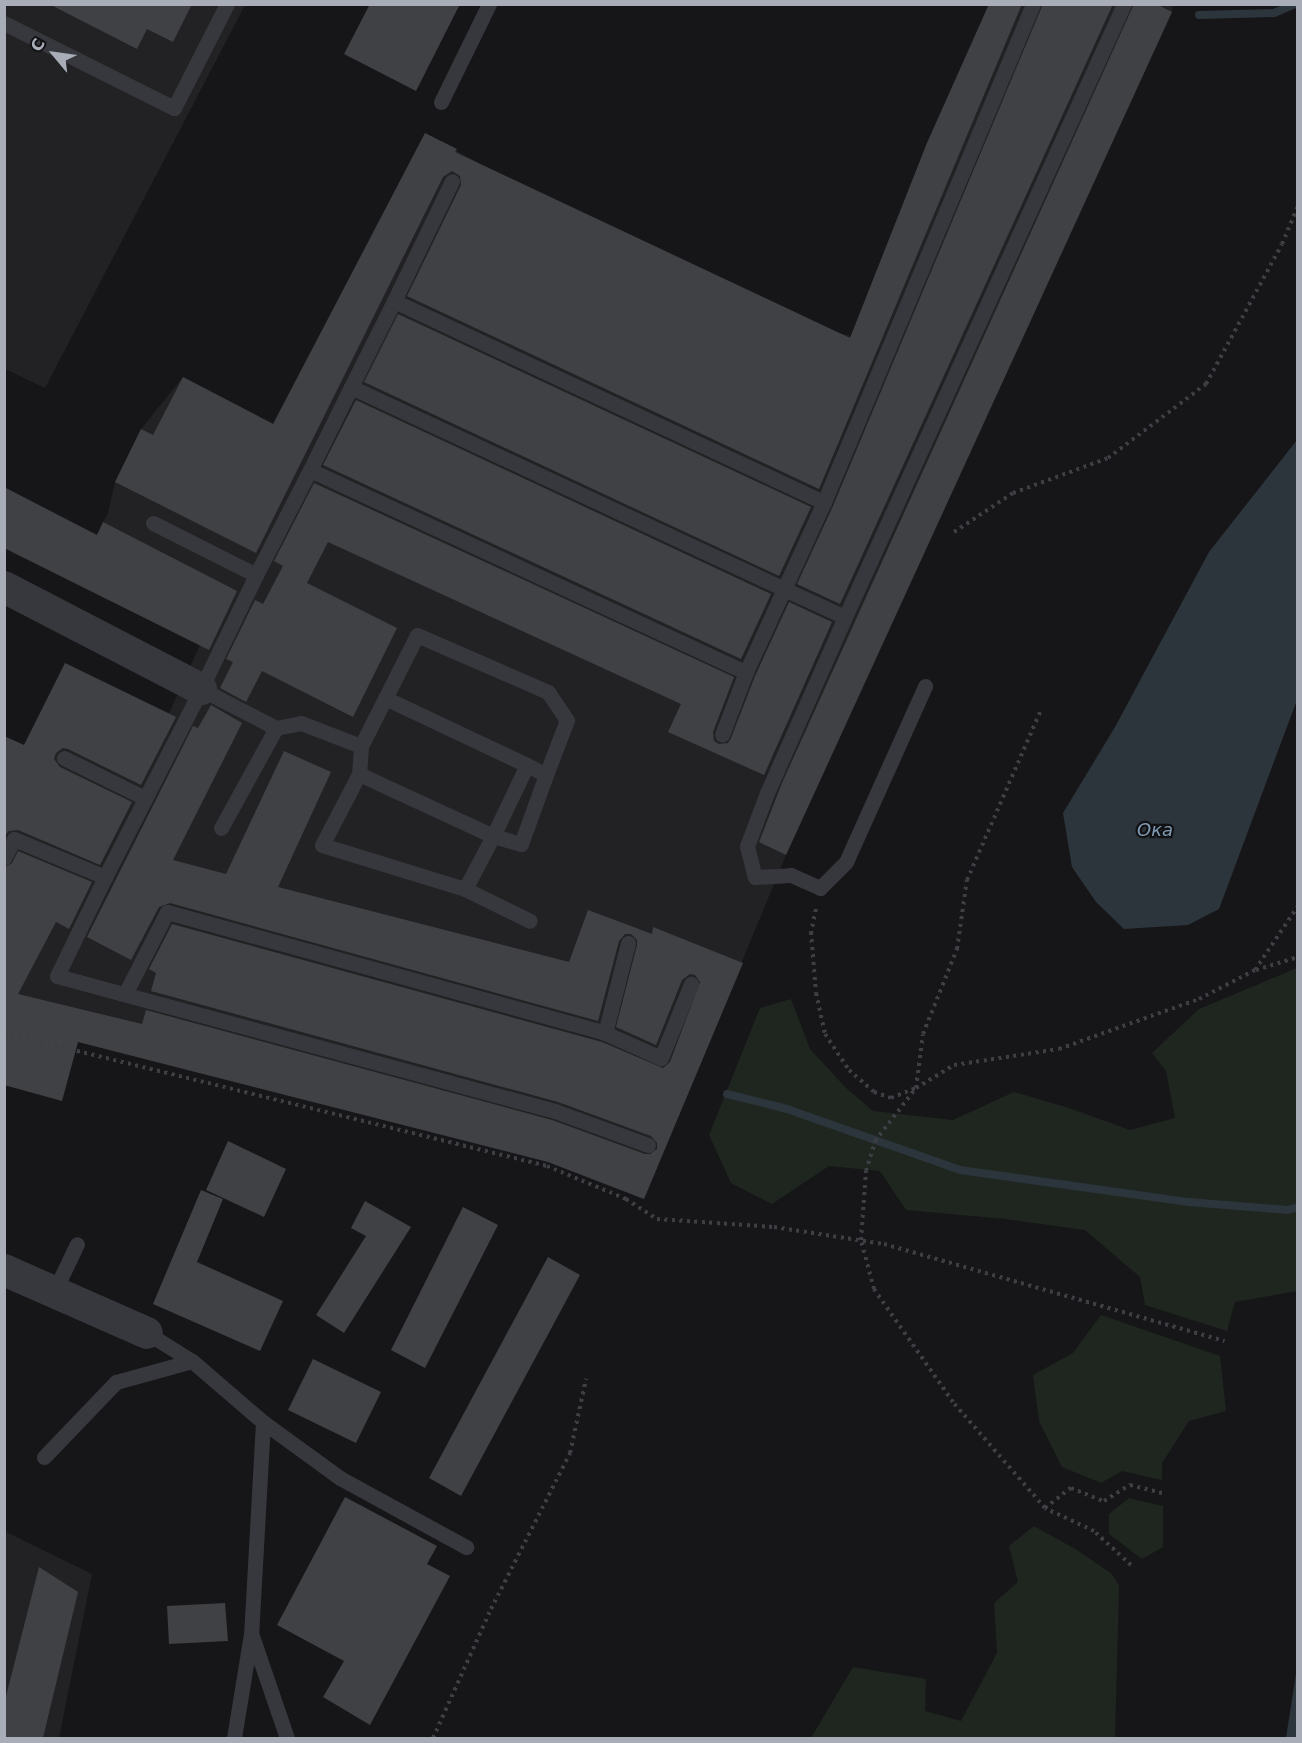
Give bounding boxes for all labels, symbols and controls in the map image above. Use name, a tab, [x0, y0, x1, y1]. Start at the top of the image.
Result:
north arrow	[24, 24, 84, 84]
text: С	[27, 35, 49, 55]
water label: Ока	[1137, 819, 1173, 841]

